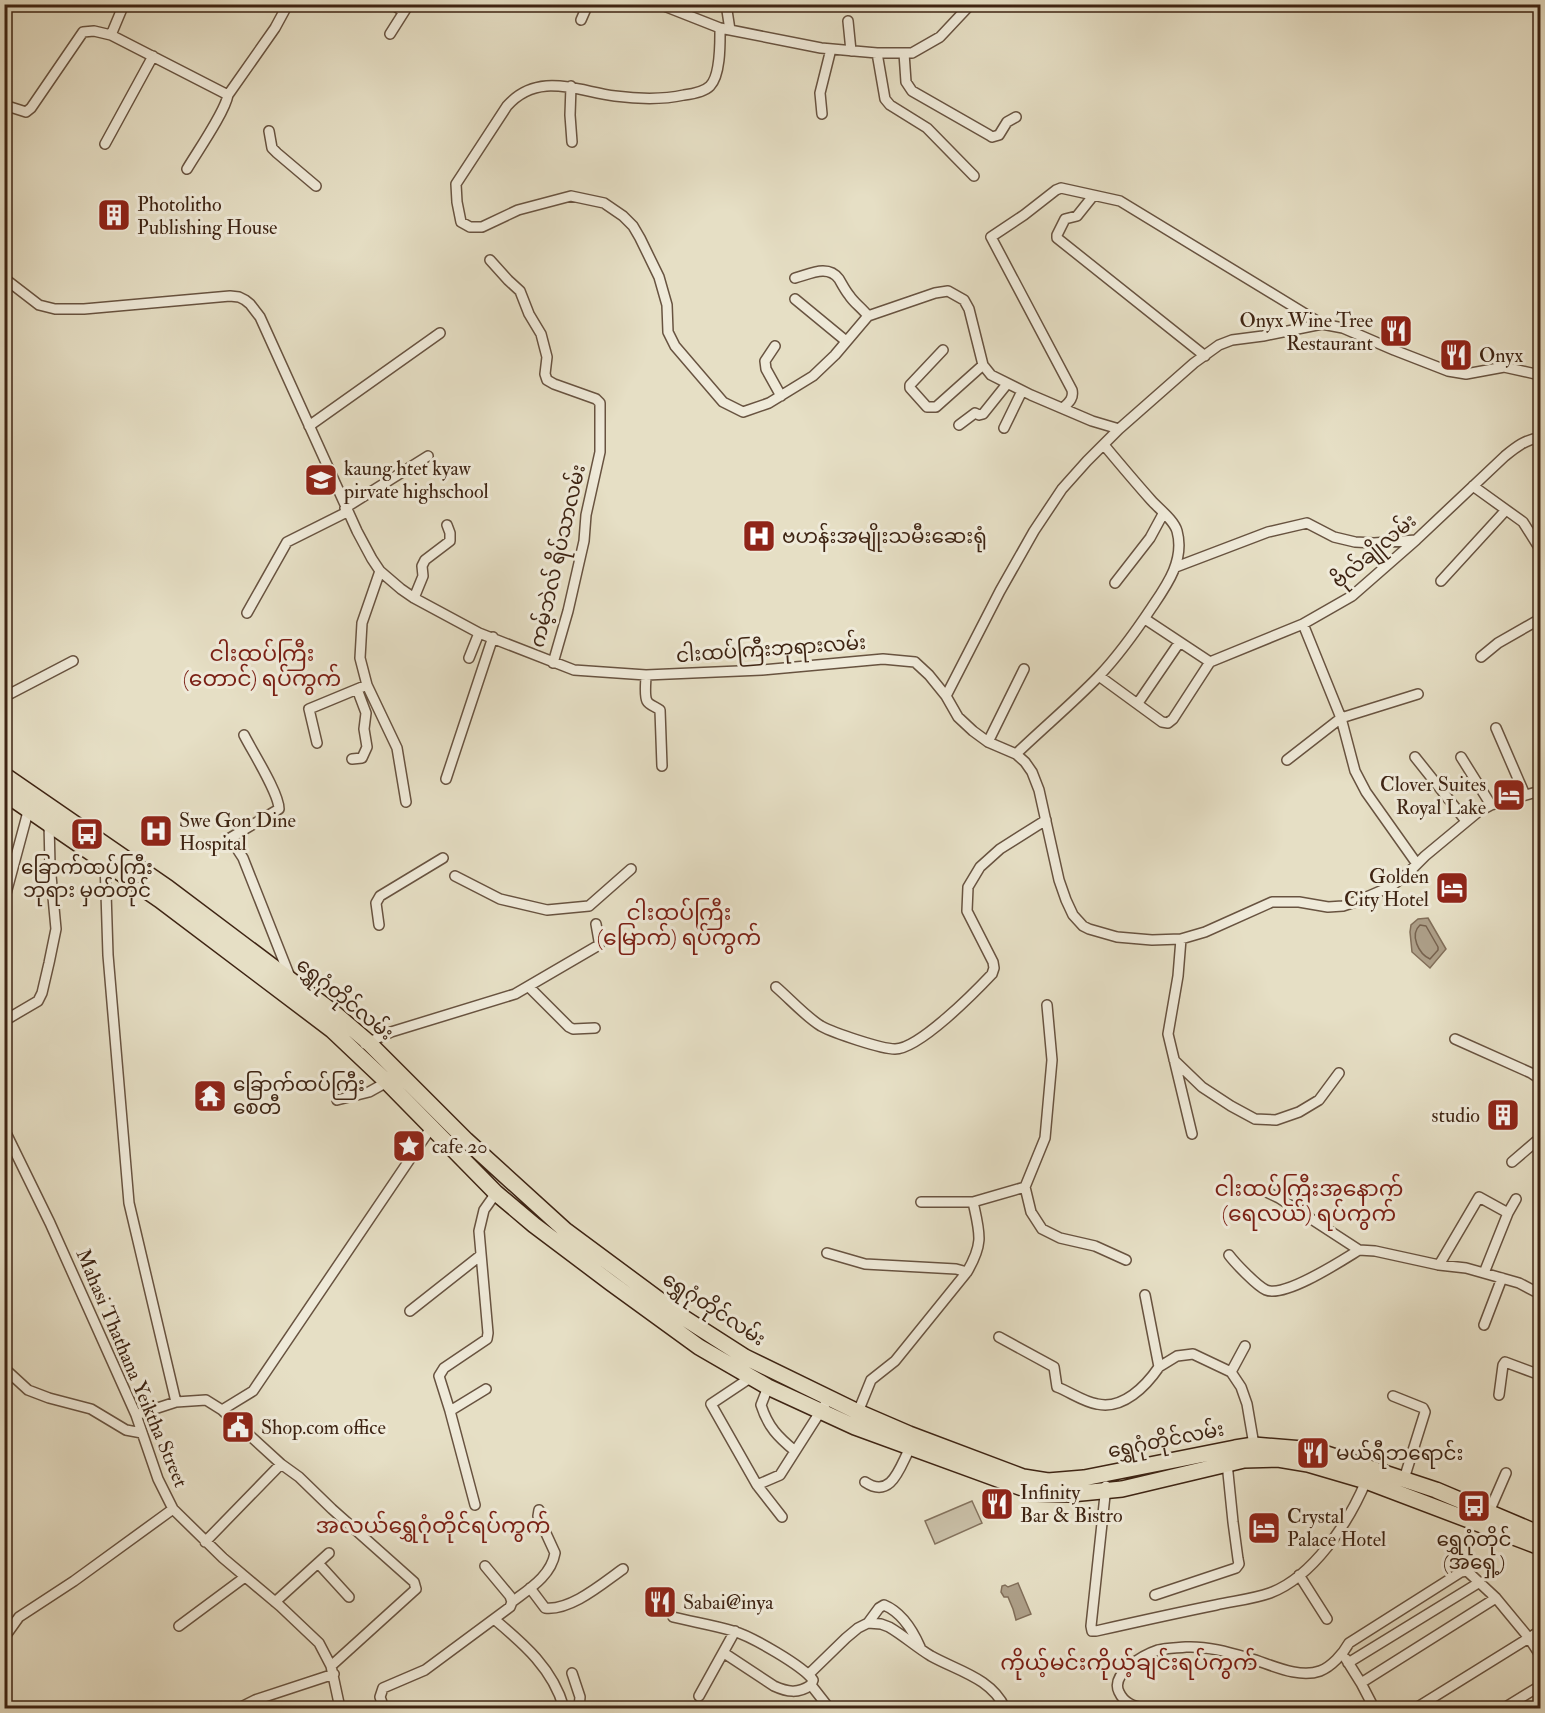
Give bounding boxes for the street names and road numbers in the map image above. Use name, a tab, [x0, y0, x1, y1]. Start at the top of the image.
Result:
street label: ကမ့်ဘဲလ် ရိပ်သာလမ်း	[523, 462, 594, 651]
street label: ဗိုလ်ချိုလမ်း	[1325, 507, 1424, 597]
street label: ငါးထပ်ကြီးဘုရားလမ်း	[675, 628, 867, 672]
street label: ရွှေဂုံတိုင်လမ်း	[289, 951, 400, 1049]
street label: Mahasi Thathana Yeiktha Street	[70, 1245, 194, 1491]
street label: ရွှေဂုံတိုင်လမ်း	[656, 1265, 771, 1355]
street label: ရွှေဂုံတိုင်လမ်း	[1105, 1415, 1227, 1467]

